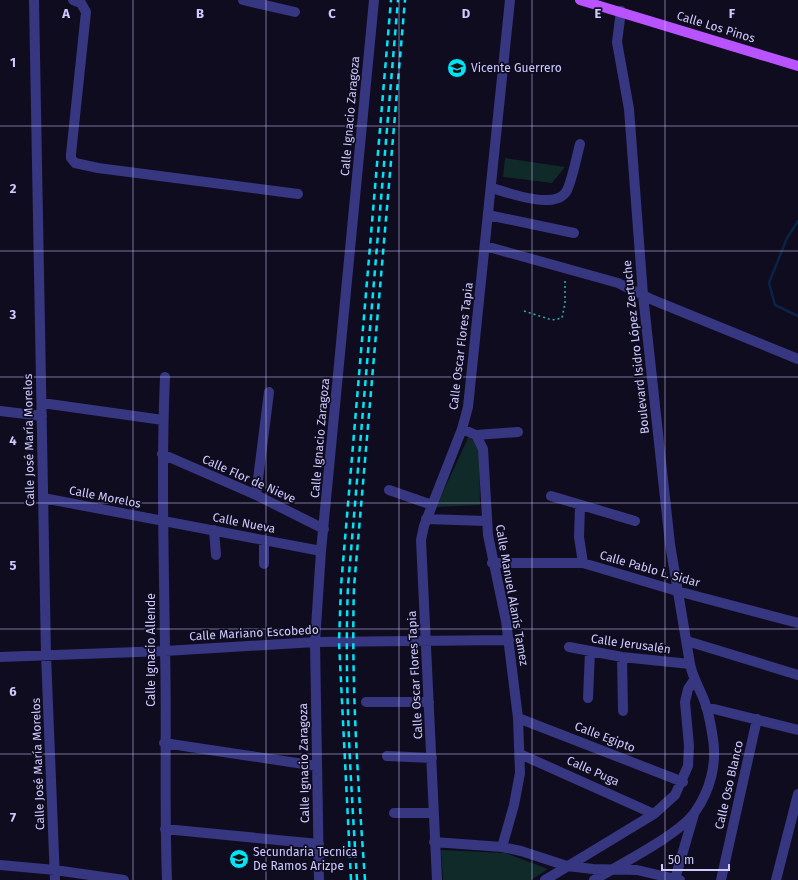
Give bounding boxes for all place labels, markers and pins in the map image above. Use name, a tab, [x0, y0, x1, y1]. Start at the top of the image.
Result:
school or university icon: Vicente Guerrero	[446, 57, 468, 79]
place label: Vicente Guerrero	[471, 61, 562, 75]
place label: Secundaria Tecnica De Ramos Arizpe	[253, 845, 358, 873]
school or university icon: Secundaria Tecnica De Ramos Arizpe	[228, 848, 250, 870]

